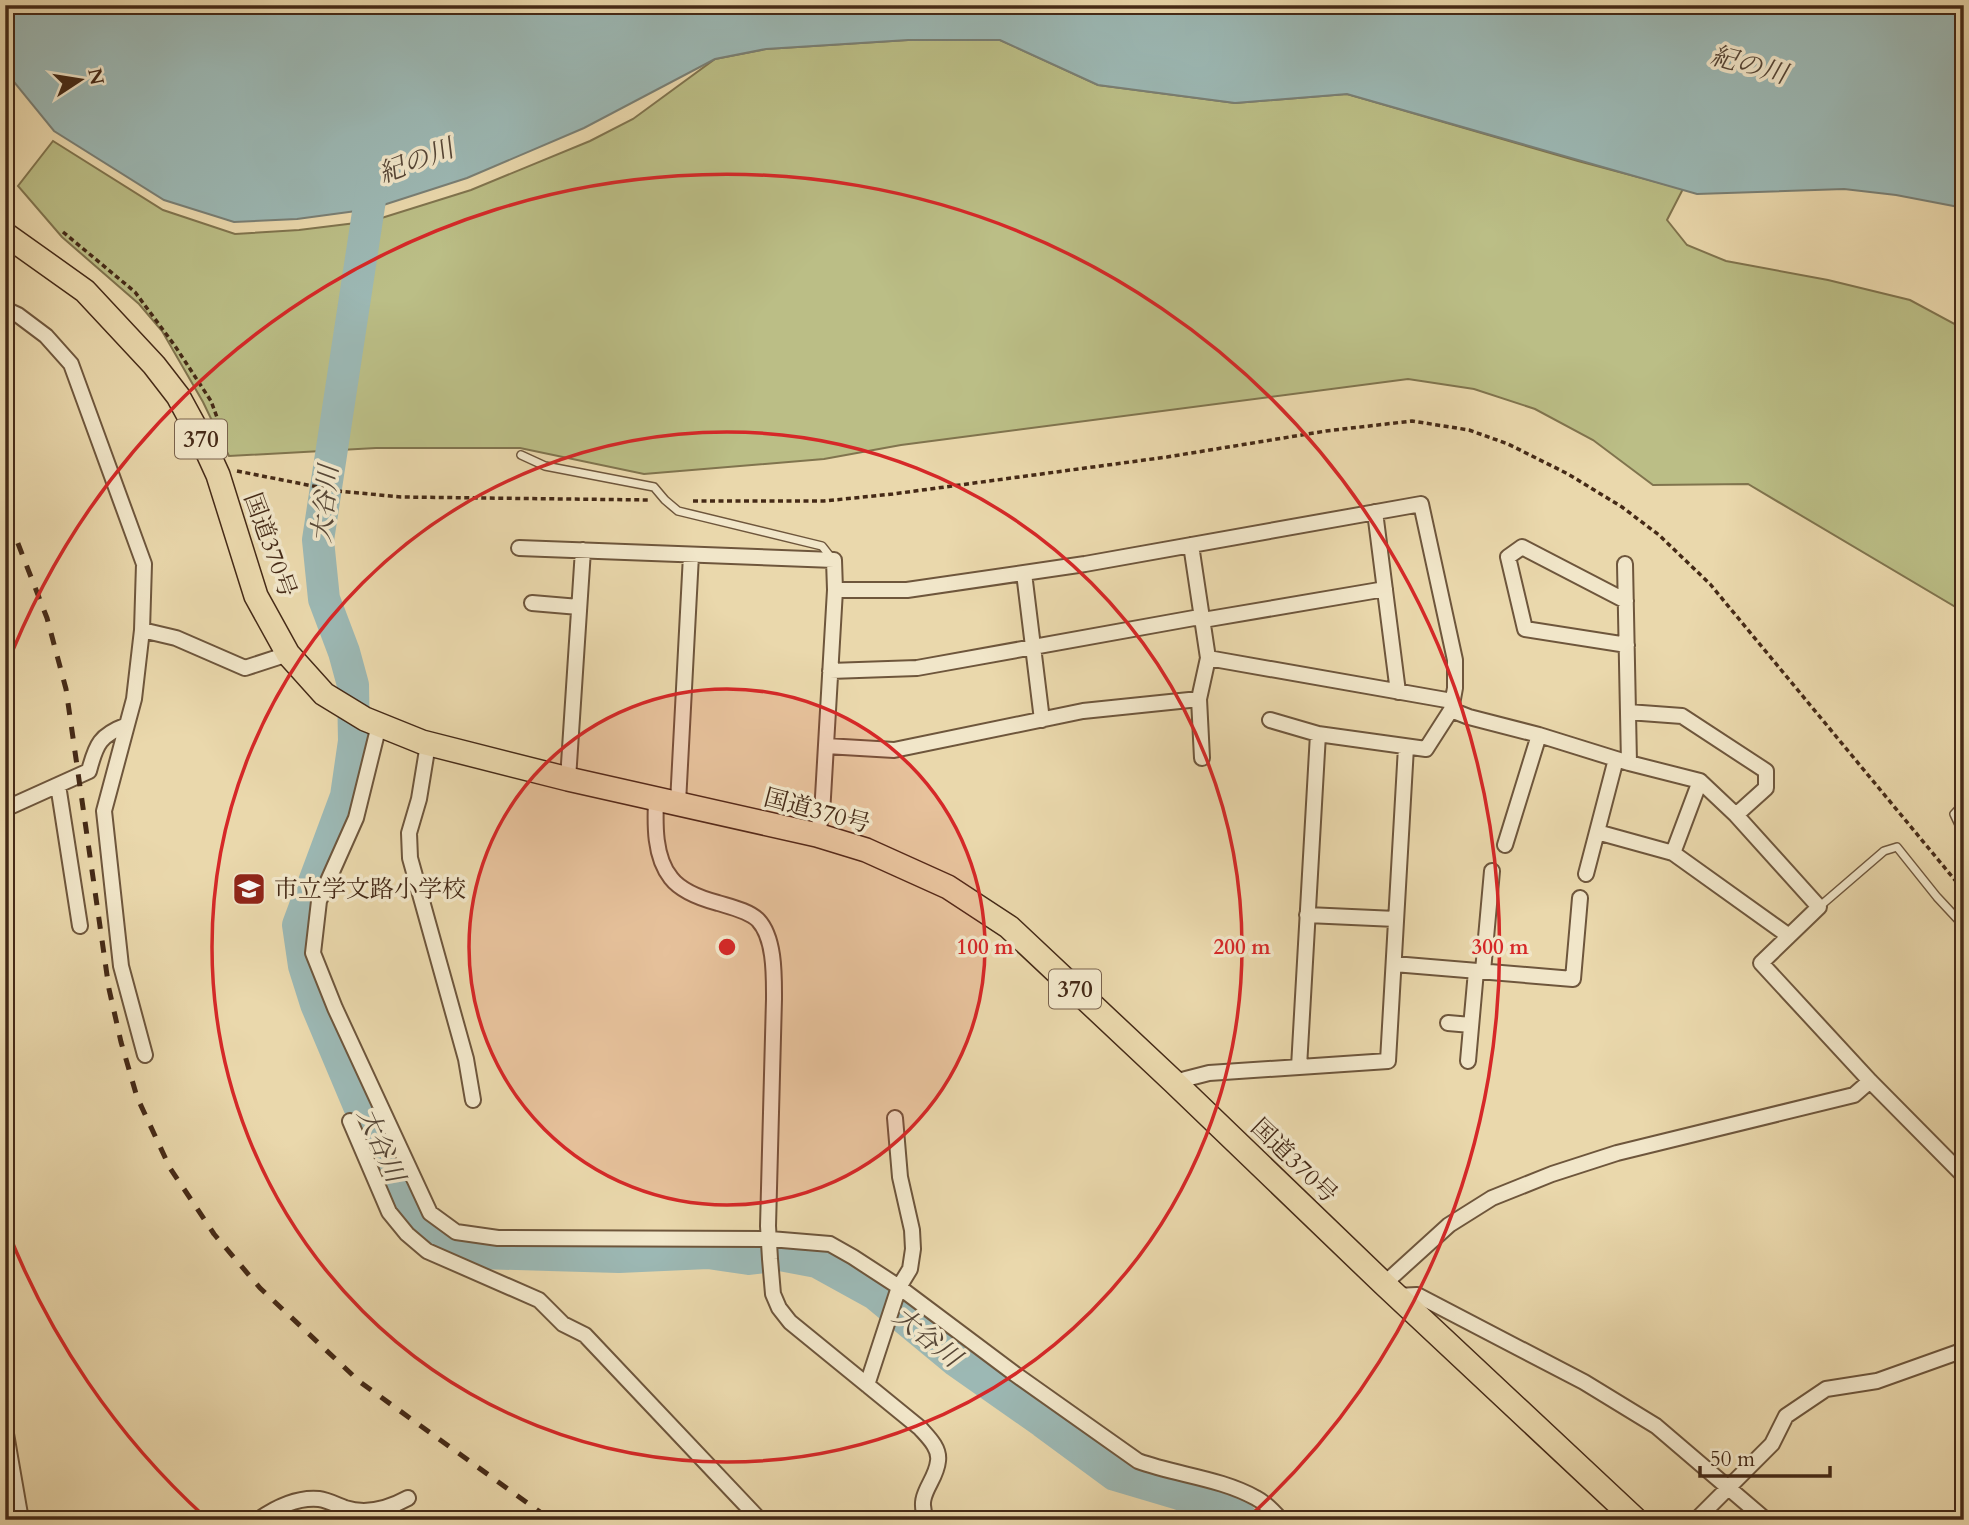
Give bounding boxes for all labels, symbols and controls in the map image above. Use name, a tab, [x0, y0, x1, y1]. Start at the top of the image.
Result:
water label: 紀の川	[1707, 38, 1794, 93]
north arrow	[46, 46, 116, 116]
text: N	[81, 66, 110, 88]
water label: 紀の川	[373, 130, 461, 191]
road number: 370	[175, 420, 227, 458]
water label: 大谷川	[304, 460, 347, 545]
street label: 国道370号	[236, 488, 304, 602]
street label: 国道370号	[760, 781, 874, 841]
school or university icon: 市立学文路小学校	[230, 870, 268, 908]
place label: 市立学文路小学校	[274, 873, 466, 906]
text: 100 m	[956, 933, 1014, 962]
text: 200 m	[1213, 933, 1271, 962]
text: 300 m	[1471, 933, 1529, 962]
centre of rings	[715, 935, 739, 959]
road number: 370	[1049, 970, 1101, 1008]
water label: 大谷川	[349, 1102, 414, 1190]
street label: 国道370号	[1243, 1111, 1345, 1211]
water label: 大谷川	[886, 1299, 971, 1377]
scale bar	[1700, 1434, 1829, 1478]
text: 50 m	[1710, 1445, 1755, 1474]

